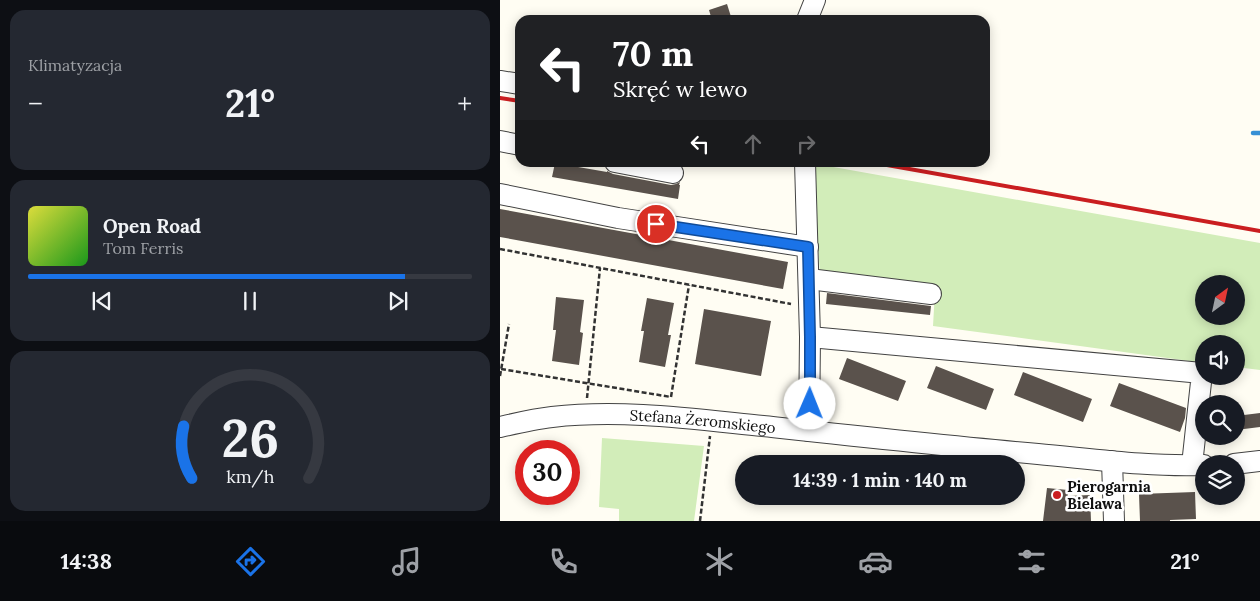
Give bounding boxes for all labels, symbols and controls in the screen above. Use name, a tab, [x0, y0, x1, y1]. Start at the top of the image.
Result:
text: 70 m	[613, 31, 693, 76]
icon: left	[530, 35, 595, 100]
text: Klimatyzacja	[28, 55, 122, 75]
text: Skręć w lewo	[613, 75, 747, 103]
text: 21°	[225, 79, 275, 127]
text: −	[28, 86, 43, 122]
text: +	[457, 86, 472, 122]
icon: left	[686, 130, 714, 158]
icon: ahead	[739, 130, 767, 158]
icon: right	[792, 130, 820, 158]
pin	[635, 203, 677, 245]
icon: arrive	[642, 210, 670, 238]
text: Open Road	[103, 214, 201, 238]
text: Tom Ferris	[103, 238, 183, 258]
north arrow	[1195, 275, 1245, 325]
map controls	[1195, 275, 1245, 505]
icon: previous	[88, 287, 116, 315]
icon: pause	[236, 287, 264, 315]
icon: next	[384, 287, 412, 315]
button: sound	[1195, 335, 1245, 385]
position arrow	[783, 377, 835, 429]
button: search	[1195, 395, 1245, 445]
text: 26	[221, 405, 279, 471]
street label: Stefana Żeromskiego	[629, 405, 777, 437]
speed limit sign: 30	[515, 440, 580, 505]
button: layers	[1195, 455, 1245, 505]
text: km/h	[226, 465, 274, 488]
text: 14:39 · 1 min · 140 m	[793, 468, 967, 492]
place label: Pierogarnia Bielawa	[1067, 477, 1151, 513]
marker: Pierogarnia Bielawa	[1051, 489, 1063, 501]
icon: directions	[233, 544, 268, 579]
icon: music	[389, 544, 424, 579]
icon: phone	[546, 544, 581, 579]
icon: climate	[702, 544, 737, 579]
icon: car	[858, 544, 893, 579]
icon: filters	[1014, 544, 1049, 579]
text: 14:38	[61, 547, 112, 575]
text: 21°	[1170, 547, 1199, 575]

